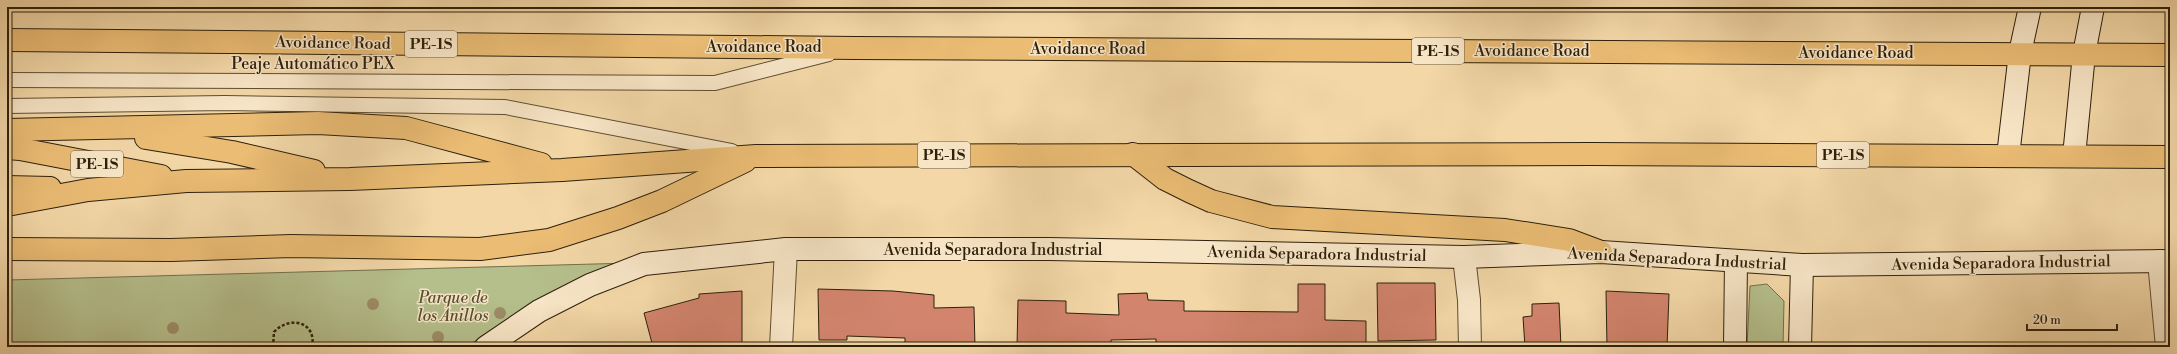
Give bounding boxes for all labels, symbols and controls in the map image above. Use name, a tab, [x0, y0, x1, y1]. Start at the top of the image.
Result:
road number: PE-1S	[405, 31, 457, 57]
street label: Avoidance Road	[274, 32, 391, 54]
street label: Avoidance Road	[705, 37, 822, 57]
road number: PE-1S	[1412, 38, 1464, 64]
street label: Avoidance Road	[1029, 39, 1146, 59]
street label: Avoidance Road	[1473, 41, 1590, 61]
street label: Avoidance Road	[1797, 43, 1914, 63]
street label: Peaje Automático PEX	[231, 54, 396, 74]
road number: PE-1S	[918, 142, 970, 168]
road number: PE-1S	[1817, 142, 1869, 168]
road number: PE-1S	[71, 151, 123, 177]
street label: Avenida Separadora Industrial	[882, 240, 1103, 260]
street label: Avenida Separadora Industrial	[1206, 242, 1427, 266]
street label: Avenida Separadora Industrial	[1566, 243, 1787, 275]
street label: Avenida Separadora Industrial	[1890, 251, 2111, 275]
park label: Parque de los Anillos	[417, 288, 488, 326]
scale bar	[2027, 306, 2117, 332]
text: 20 m	[2033, 313, 2061, 328]

